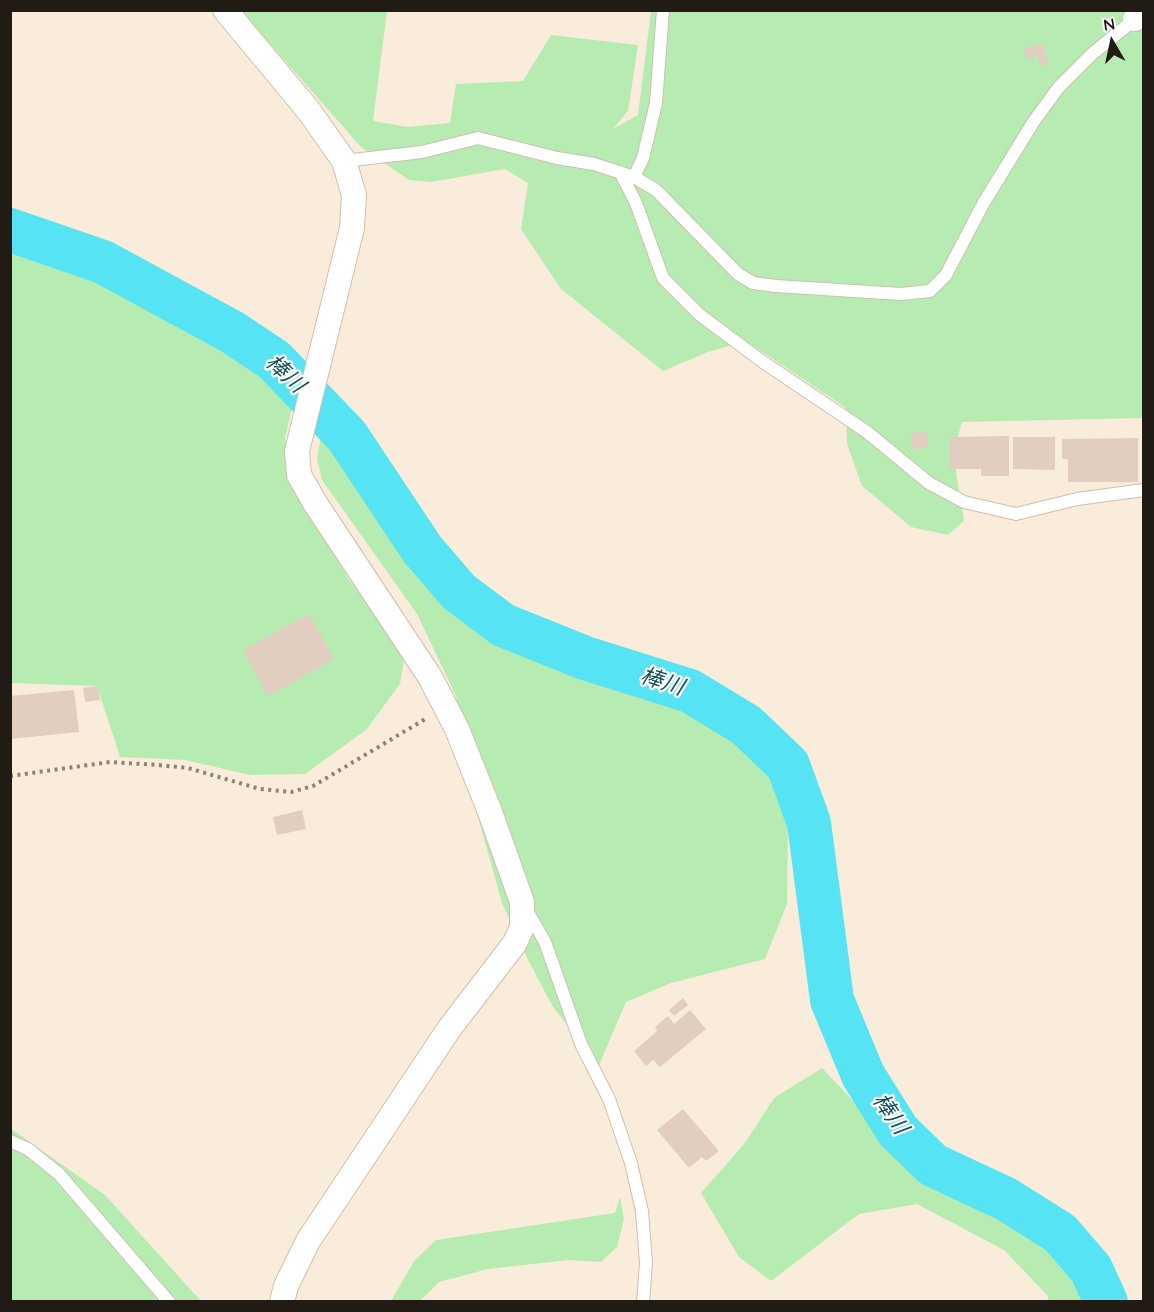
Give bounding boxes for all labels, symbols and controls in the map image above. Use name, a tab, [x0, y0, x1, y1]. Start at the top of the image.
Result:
north arrow	[1082, 12, 1142, 72]
text: N	[1102, 13, 1117, 35]
water label: 棒川	[260, 349, 310, 399]
water label: 棒川	[637, 663, 687, 701]
water label: 棒川	[867, 1088, 913, 1140]

